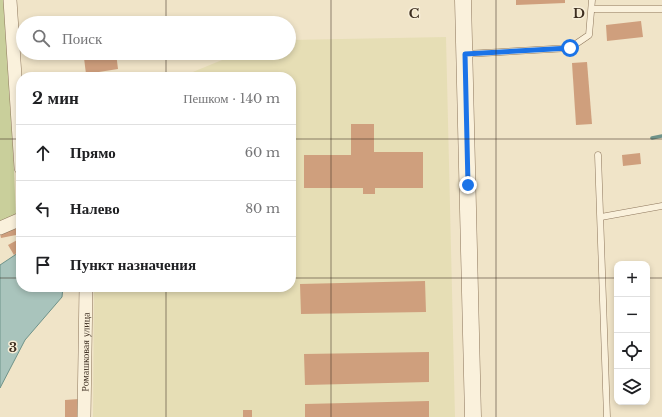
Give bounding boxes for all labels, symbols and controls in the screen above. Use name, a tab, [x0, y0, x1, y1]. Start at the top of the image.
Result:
text: C	[409, 5, 420, 22]
text: D	[573, 5, 585, 22]
search box	[16, 16, 296, 60]
icon: search	[30, 27, 52, 49]
text: Поиск	[62, 29, 102, 48]
route start	[561, 39, 579, 57]
text: 2 мин	[32, 88, 79, 109]
text: Пешком · 140 m	[183, 90, 280, 107]
icon: ahead	[32, 142, 54, 164]
text: Прямо	[70, 143, 116, 162]
text: 60 m	[245, 144, 280, 161]
route end	[459, 176, 477, 194]
icon: left	[32, 198, 54, 220]
text: Налево	[70, 199, 120, 218]
text: 80 m	[245, 200, 280, 217]
icon: arrive	[32, 254, 54, 276]
text: Пункт назначения	[70, 255, 196, 274]
map controls	[614, 261, 650, 405]
button: +	[614, 261, 650, 297]
button: −	[614, 297, 650, 333]
street label: Ромашковая улица	[78, 312, 92, 392]
button: locate	[614, 333, 650, 369]
text: 3	[9, 339, 17, 356]
button: layers	[614, 369, 650, 405]

